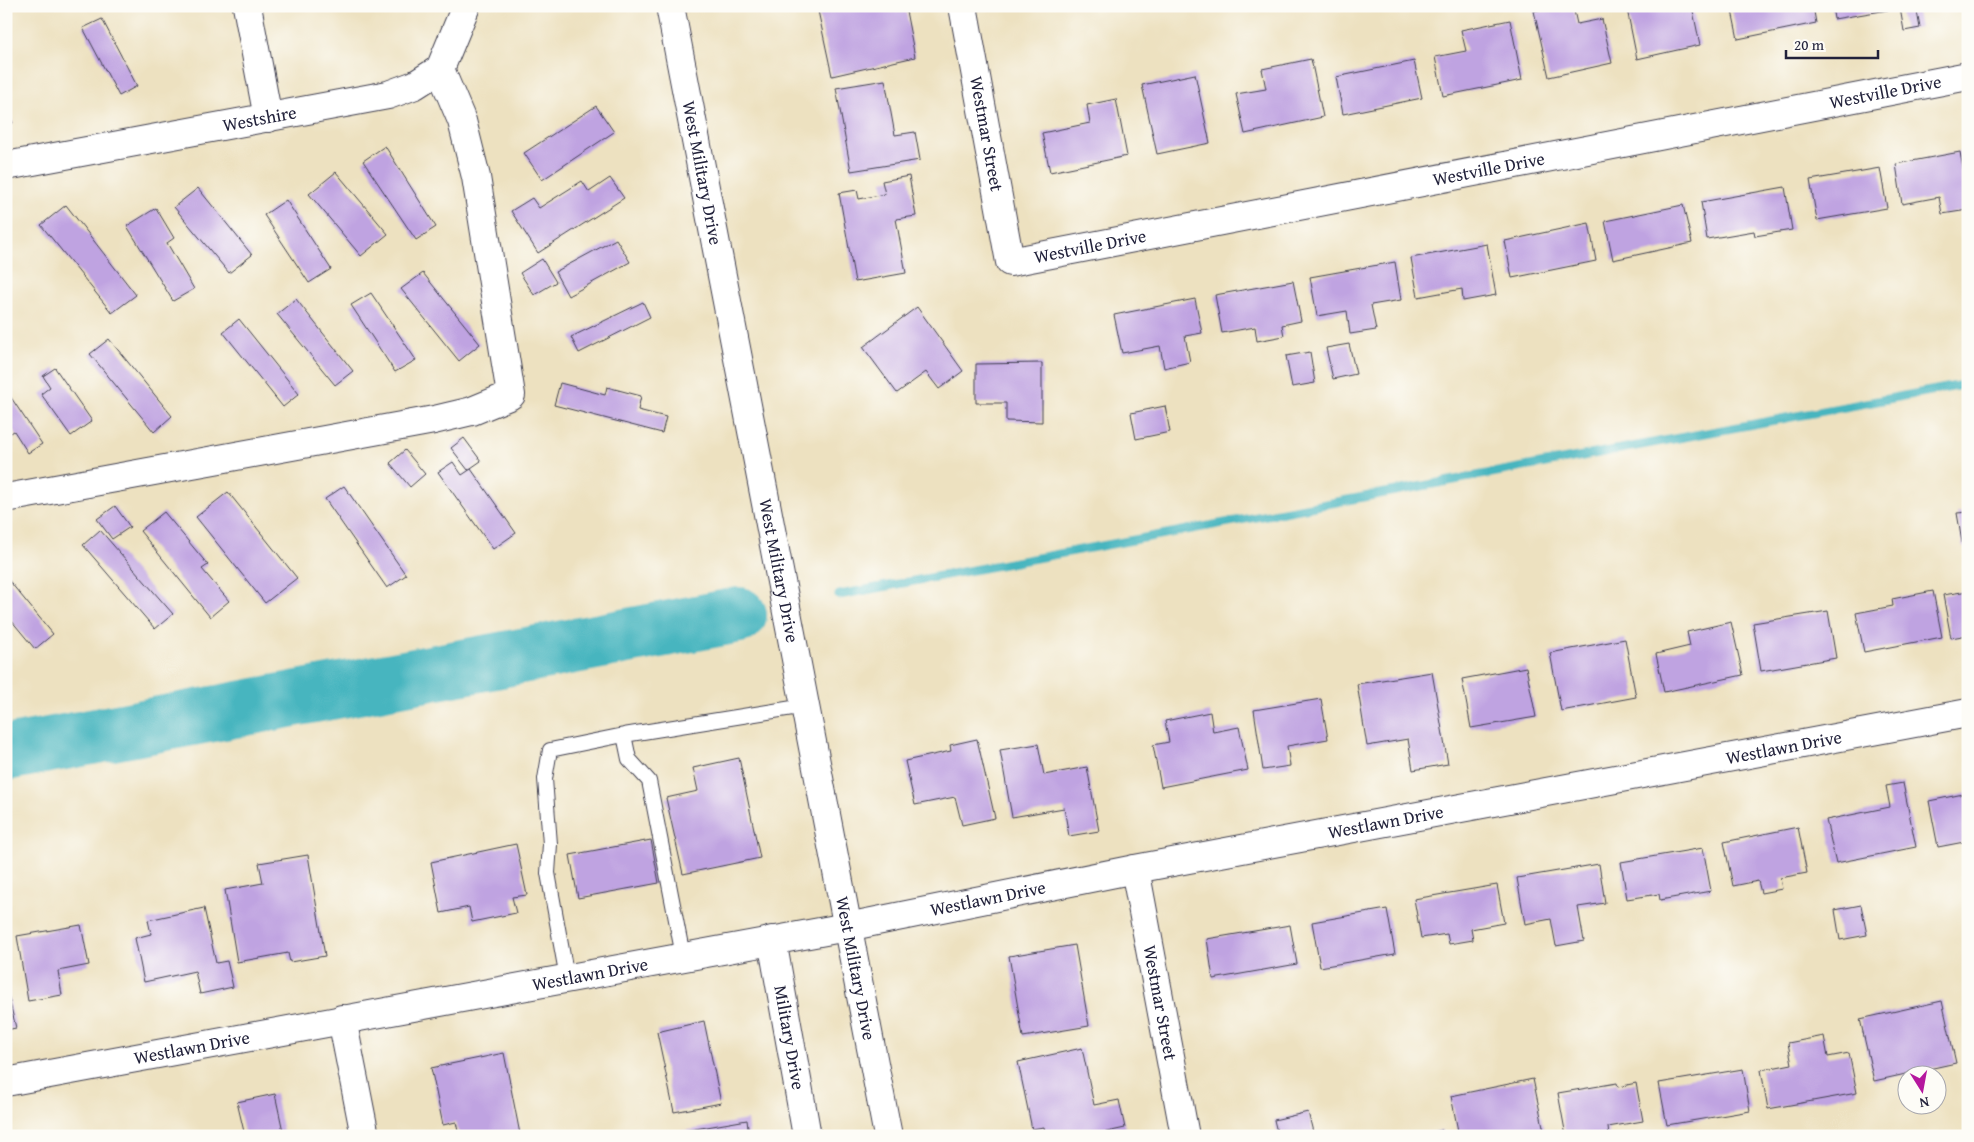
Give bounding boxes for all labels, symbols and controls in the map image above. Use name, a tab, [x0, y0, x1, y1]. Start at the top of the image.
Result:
scale bar	[1786, 28, 1879, 60]
text: 20 m	[1794, 34, 1825, 55]
street label: Westville Drive	[1827, 67, 1944, 116]
street label: Westmar Street	[963, 74, 1011, 194]
street label: Westshire	[220, 98, 299, 138]
street label: West Military Drive	[676, 99, 730, 247]
street label: Westville Drive	[1430, 144, 1547, 193]
street label: Westville Drive	[1032, 222, 1148, 270]
street label: West Military Drive	[752, 496, 807, 645]
street label: Westlawn Drive	[1724, 723, 1844, 771]
street label: Westlawn Drive	[1326, 798, 1446, 846]
street label: Westlawn Drive	[928, 873, 1048, 923]
street label: West Military Drive	[829, 894, 883, 1042]
street label: Westmar Street	[1137, 943, 1185, 1063]
street label: Westlawn Drive	[530, 950, 650, 998]
street label: Military Drive	[767, 983, 812, 1092]
street label: Westlawn Drive	[132, 1023, 252, 1071]
north arrow	[1896, 1064, 1946, 1114]
text: N	[1917, 1092, 1931, 1114]

